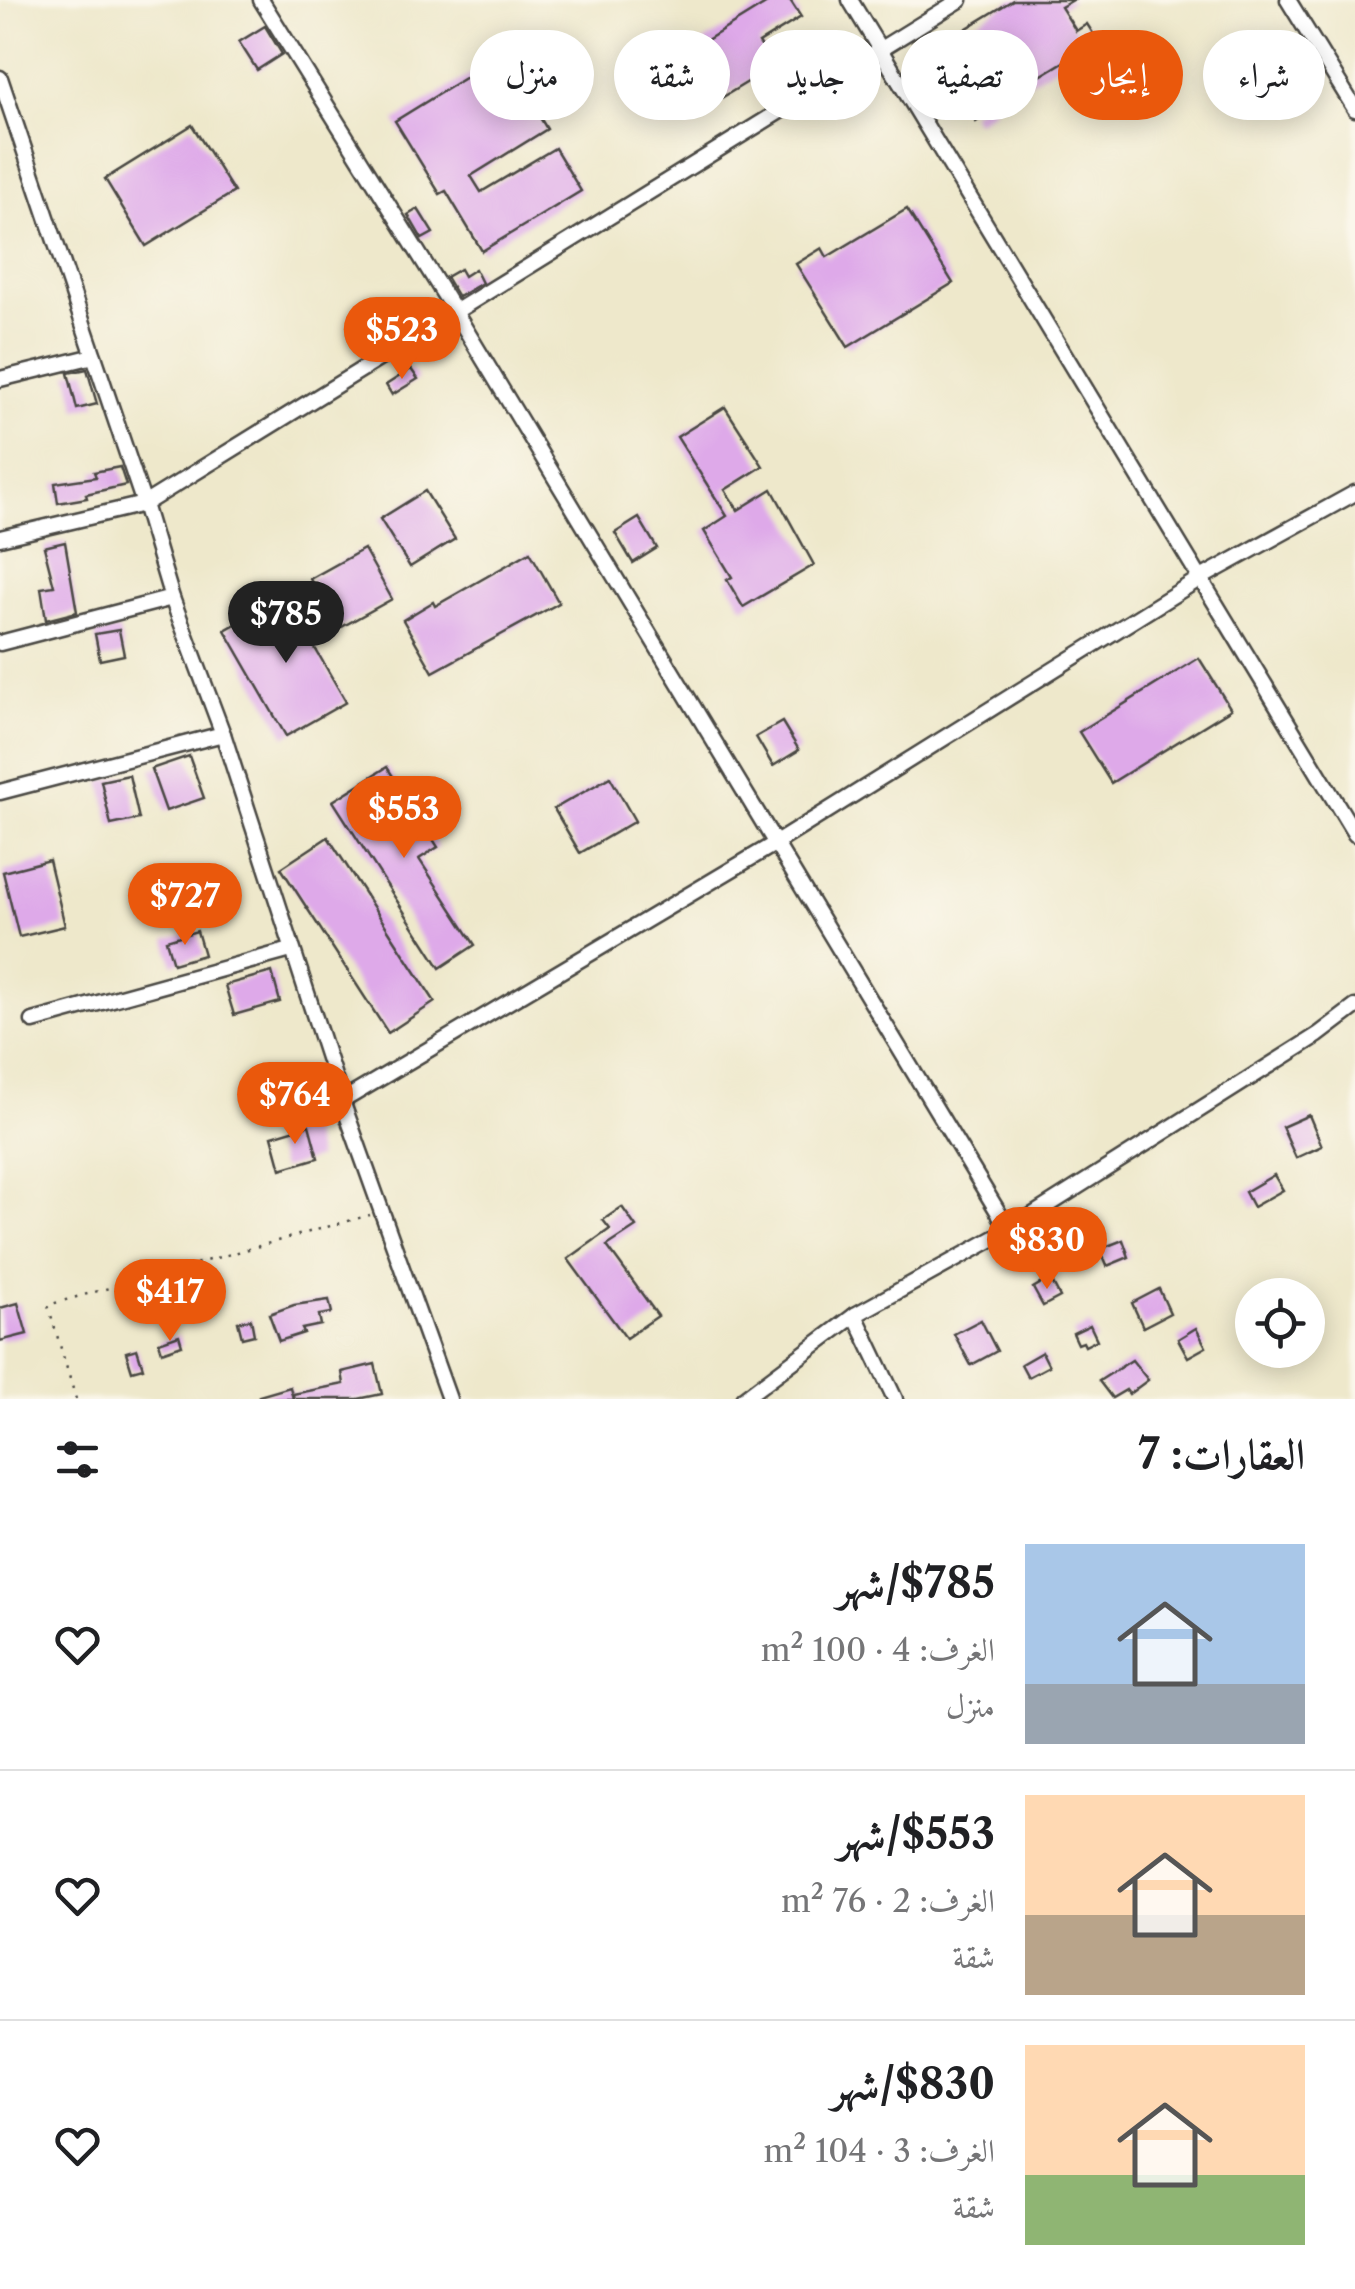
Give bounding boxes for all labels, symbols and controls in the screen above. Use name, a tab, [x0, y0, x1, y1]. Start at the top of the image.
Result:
chip: منزل	[470, 30, 594, 120]
chip: شقة	[614, 30, 730, 120]
chip: جديد	[750, 30, 881, 120]
chip: تصفية	[901, 30, 1038, 120]
chip: إيجار	[1058, 30, 1183, 120]
chip: شراء	[1203, 30, 1325, 120]
pin: $523	[343, 297, 461, 382]
text: $523	[366, 310, 438, 349]
pin: $785	[227, 581, 345, 666]
text: $785	[250, 594, 322, 633]
pin: $553	[345, 776, 463, 861]
text: $553	[368, 789, 440, 828]
pin: $727	[126, 863, 244, 948]
text: $727	[150, 876, 220, 915]
pin: $764	[236, 1062, 354, 1147]
text: $764	[259, 1075, 331, 1114]
pin: $830	[988, 1207, 1106, 1292]
text: $830	[1009, 1220, 1085, 1259]
pin: $417	[111, 1259, 229, 1344]
text: $417	[136, 1272, 204, 1311]
map controls	[1235, 1278, 1325, 1368]
button: locate	[1235, 1278, 1325, 1368]
text: العقارات: 7	[1138, 1428, 1305, 1480]
icon: filters	[50, 1432, 105, 1487]
text: $785/شهر	[837, 1557, 995, 1609]
icon: home	[1105, 1584, 1225, 1704]
icon: heart	[50, 1617, 105, 1672]
text: الغرف: 4 · 100 m²	[761, 1630, 995, 1669]
text: منزل	[946, 1686, 995, 1725]
text: $553/شهر	[838, 1808, 995, 1860]
icon: home	[1105, 1835, 1225, 1955]
icon: heart	[50, 1868, 105, 1923]
text: الغرف: 2 · 76 m²	[781, 1881, 995, 1920]
text: شقة	[953, 1937, 995, 1976]
text: $830/شهر	[831, 2058, 995, 2110]
icon: home	[1105, 2085, 1225, 2205]
icon: heart	[50, 2118, 105, 2173]
text: الغرف: 3 · 104 m²	[763, 2131, 995, 2170]
text: شقة	[953, 2187, 995, 2226]

